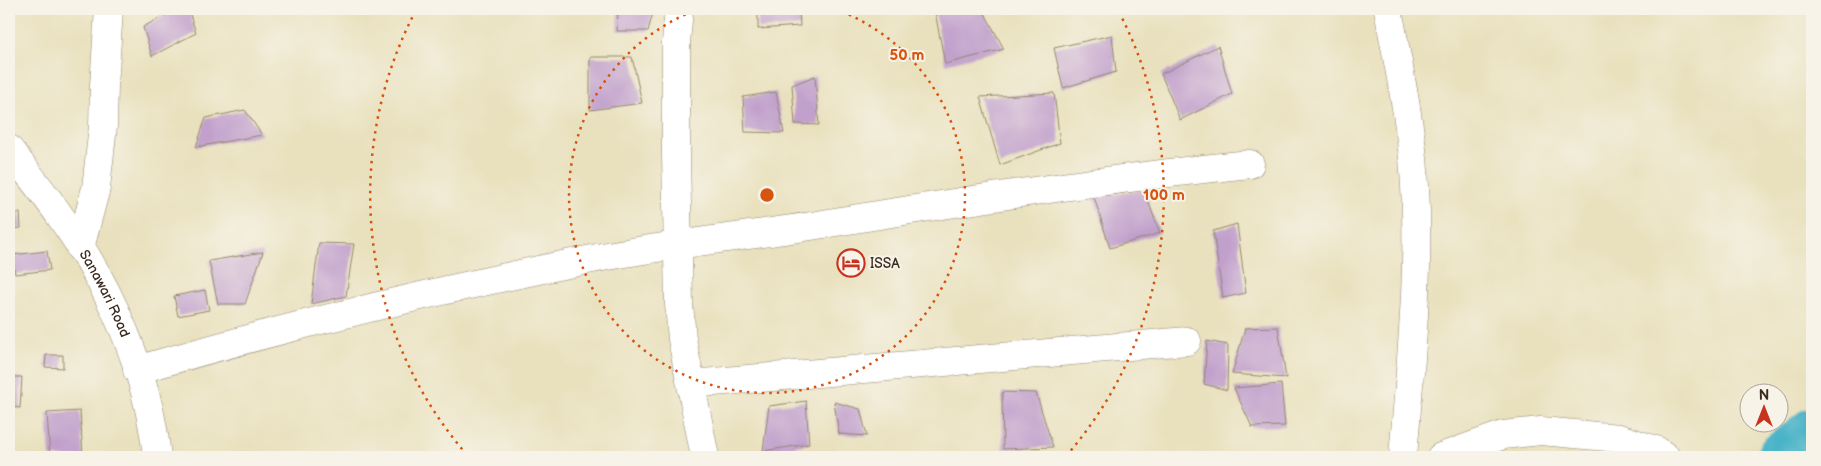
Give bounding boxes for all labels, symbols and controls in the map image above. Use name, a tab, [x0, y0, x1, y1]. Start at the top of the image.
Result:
text: 50 m	[890, 46, 925, 65]
centre of rings	[758, 186, 776, 204]
text: 100 m	[1143, 186, 1185, 205]
street label: Sanawari Road	[76, 247, 134, 340]
hotel icon: ISSA	[836, 248, 866, 278]
place label: ISSA	[870, 255, 900, 272]
north arrow	[1738, 384, 1788, 434]
text: N	[1759, 387, 1769, 404]

